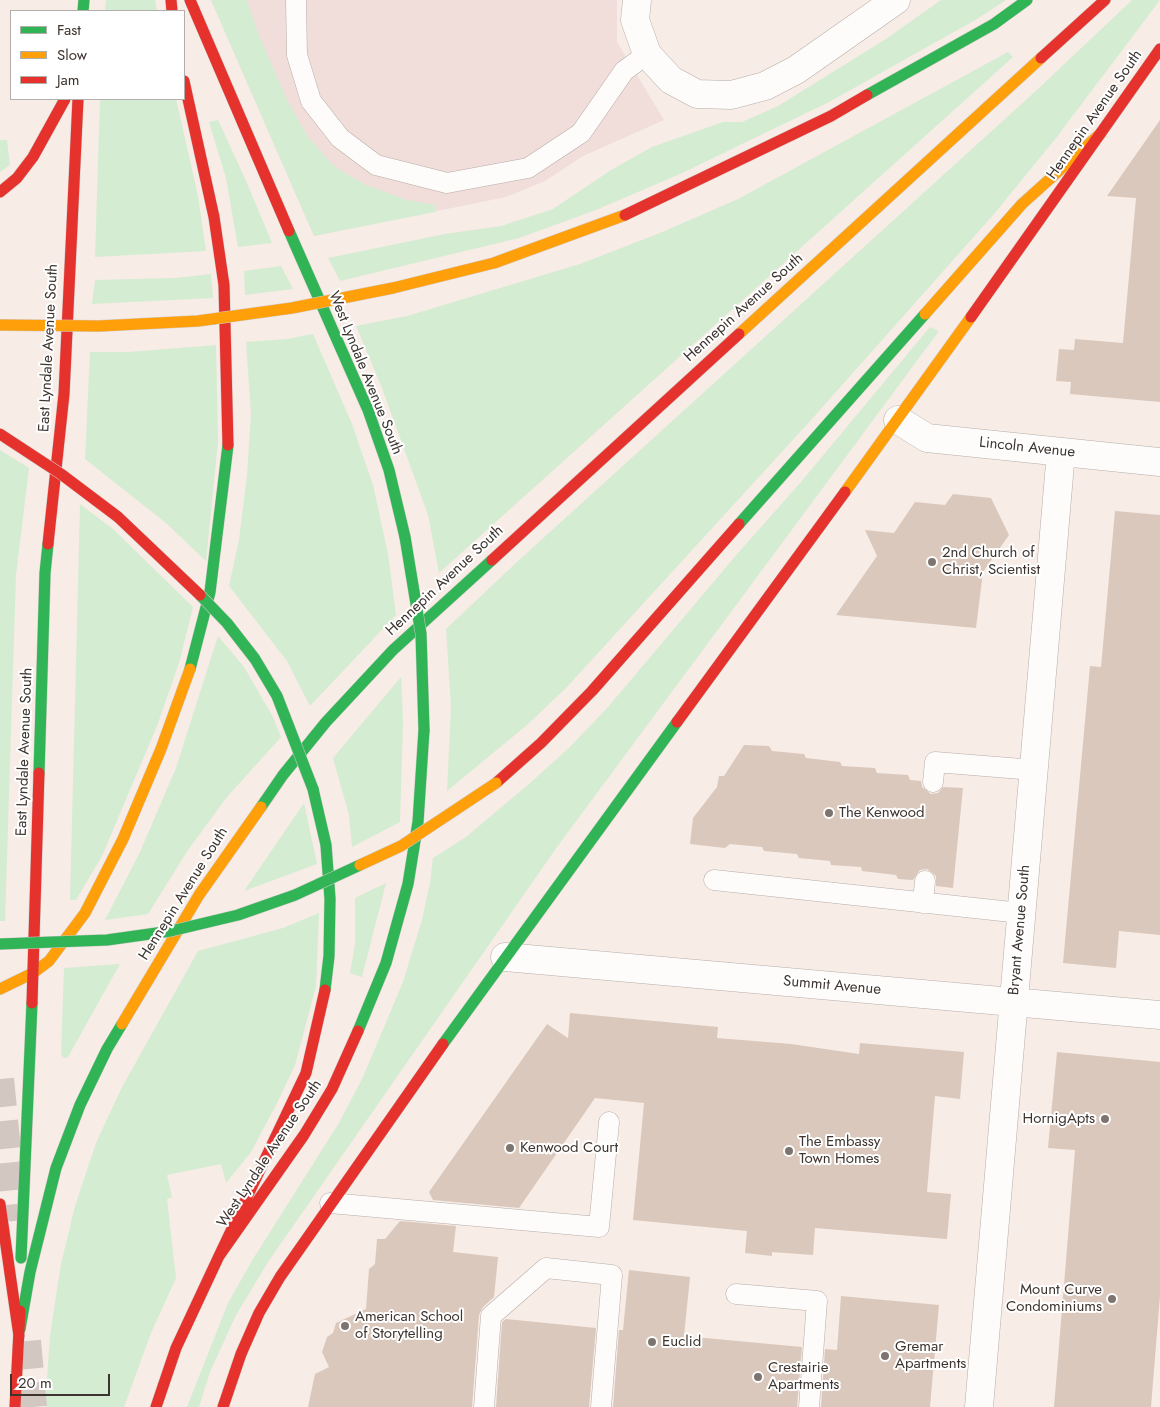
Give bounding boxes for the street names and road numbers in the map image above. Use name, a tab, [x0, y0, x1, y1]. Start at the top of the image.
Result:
street label: Hennepin Avenue South	[1044, 47, 1146, 183]
street label: Hennepin Avenue South	[681, 250, 807, 366]
street label: East Lyndale Avenue South	[36, 263, 62, 433]
street label: West Lyndale Avenue South	[324, 289, 406, 457]
street label: Lincoln Avenue	[978, 434, 1076, 462]
street label: Hennepin Avenue South	[383, 522, 507, 640]
street label: East Lyndale Avenue South	[13, 667, 37, 837]
street label: Hennepin Avenue South	[136, 824, 232, 964]
street label: Bryant Avenue South	[1005, 864, 1035, 996]
street label: Summit Avenue	[782, 973, 882, 999]
street label: West Lyndale Avenue South	[214, 1077, 326, 1231]

